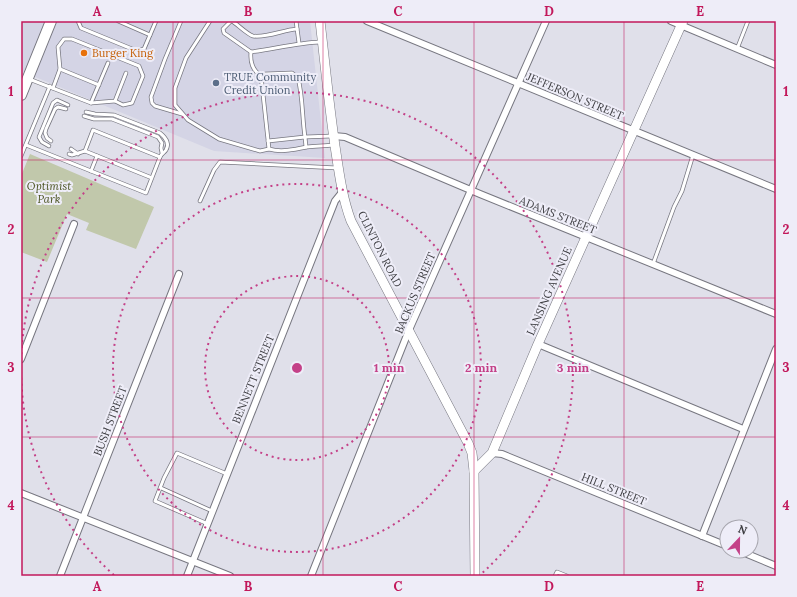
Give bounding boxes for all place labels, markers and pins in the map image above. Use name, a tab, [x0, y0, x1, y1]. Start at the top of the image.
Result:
place label: Burger King	[92, 46, 154, 60]
marker: Burger King	[79, 48, 89, 58]
place label: TRUE Community Credit Union	[224, 70, 316, 97]
marker: TRUE Community Credit Union	[211, 78, 221, 88]
centre of rings	[290, 361, 304, 375]

